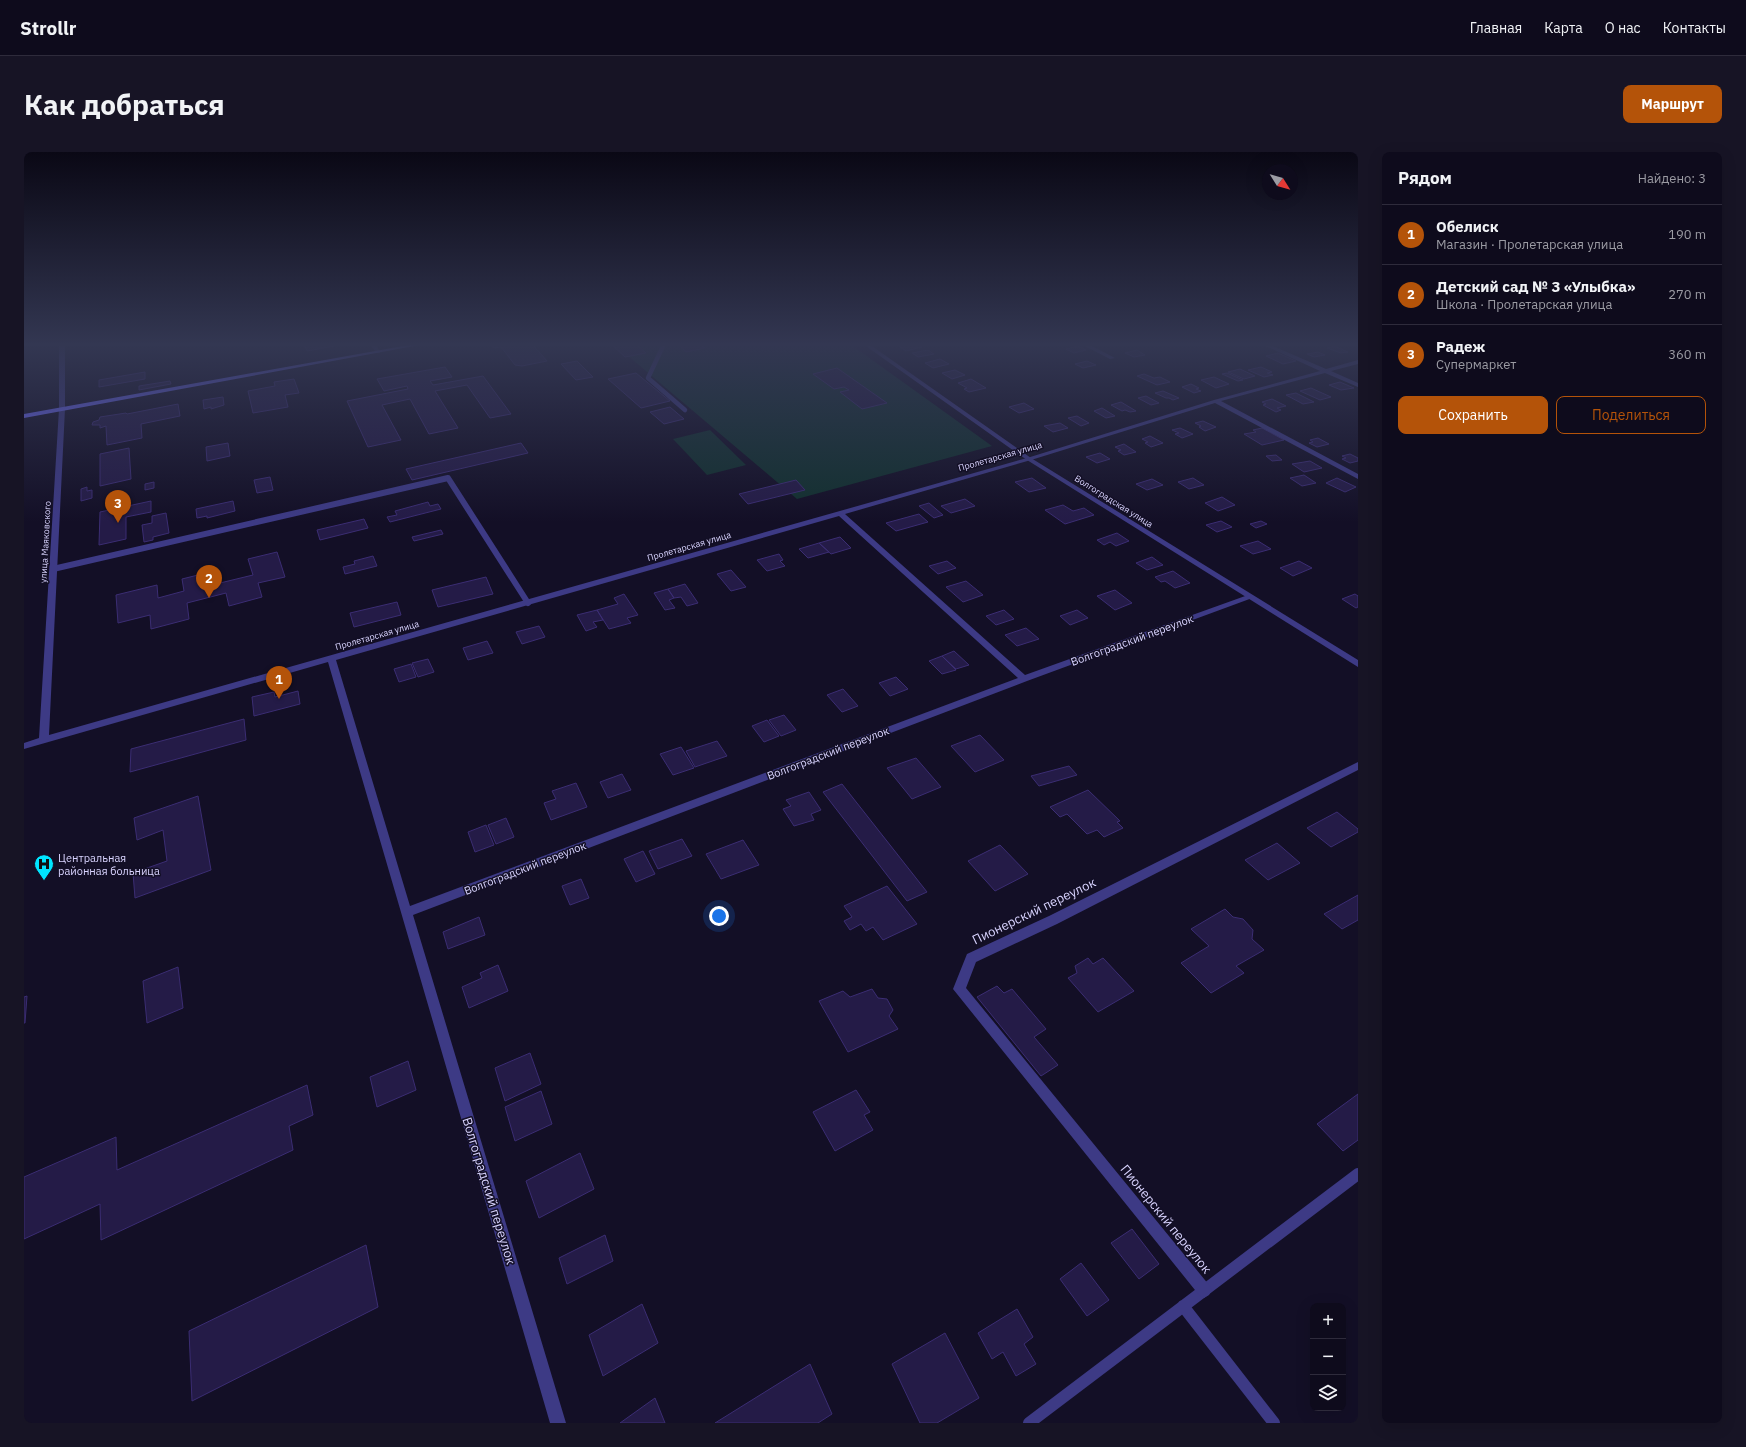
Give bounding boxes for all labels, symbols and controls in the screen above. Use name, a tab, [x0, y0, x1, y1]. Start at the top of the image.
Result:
text: Strollr	[20, 16, 76, 40]
text: Главная	[1470, 19, 1522, 37]
text: Карта	[1544, 19, 1583, 37]
text: О нас	[1605, 19, 1641, 37]
text: Контакты	[1663, 19, 1726, 37]
button: Маршрут	[1623, 85, 1722, 123]
text: Как добраться	[24, 86, 225, 123]
north arrow	[1262, 164, 1298, 200]
text: Рядом	[1398, 167, 1452, 189]
text: Найдено: 3	[1638, 170, 1706, 187]
text: Обелиск	[1436, 217, 1499, 236]
text: 1	[1407, 226, 1415, 243]
text: 190 m	[1668, 226, 1706, 243]
text: Магазин · Пролетарская улица	[1436, 236, 1623, 253]
text: Детский сад № 3 «Улыбка»	[1436, 277, 1635, 296]
text: 2	[1407, 286, 1415, 303]
text: 270 m	[1668, 286, 1706, 303]
text: Школа · Пролетарская улица	[1436, 296, 1612, 313]
text: Радеж	[1436, 337, 1485, 356]
text: 3	[1407, 346, 1415, 363]
text: 360 m	[1668, 346, 1706, 363]
text: Супермаркет	[1436, 356, 1516, 373]
button: Сохранить	[1398, 396, 1548, 434]
button: Поделиться	[1556, 396, 1706, 434]
street label: Пролетарская улица	[957, 439, 1043, 473]
street label: Волгоградская улица	[1073, 472, 1155, 530]
pin: 3	[105, 490, 131, 523]
street label: улица Маяковского	[37, 501, 53, 583]
street label: Пролетарская улица	[646, 529, 732, 563]
pin: 2	[196, 565, 222, 598]
street label: Волгоградский переулок	[1069, 611, 1195, 669]
street label: Пролетарская улица	[334, 618, 420, 652]
pin: 1	[266, 666, 292, 699]
street label: Волгоградский переулок	[765, 723, 891, 783]
street label: Волгоградский переулок	[462, 838, 588, 898]
place label: Центральная районная больница	[58, 851, 160, 878]
hospital icon: Центральная районная больница	[33, 853, 55, 881]
street label: Пионерский переулок	[969, 874, 1099, 948]
your location	[709, 906, 729, 926]
street label: Волгоградский переулок	[458, 1115, 520, 1267]
street label: Пионерский переулок	[1117, 1161, 1215, 1277]
map controls	[1310, 1303, 1346, 1411]
button: +	[1310, 1303, 1346, 1339]
button: −	[1310, 1339, 1346, 1375]
button: layers	[1310, 1375, 1346, 1411]

